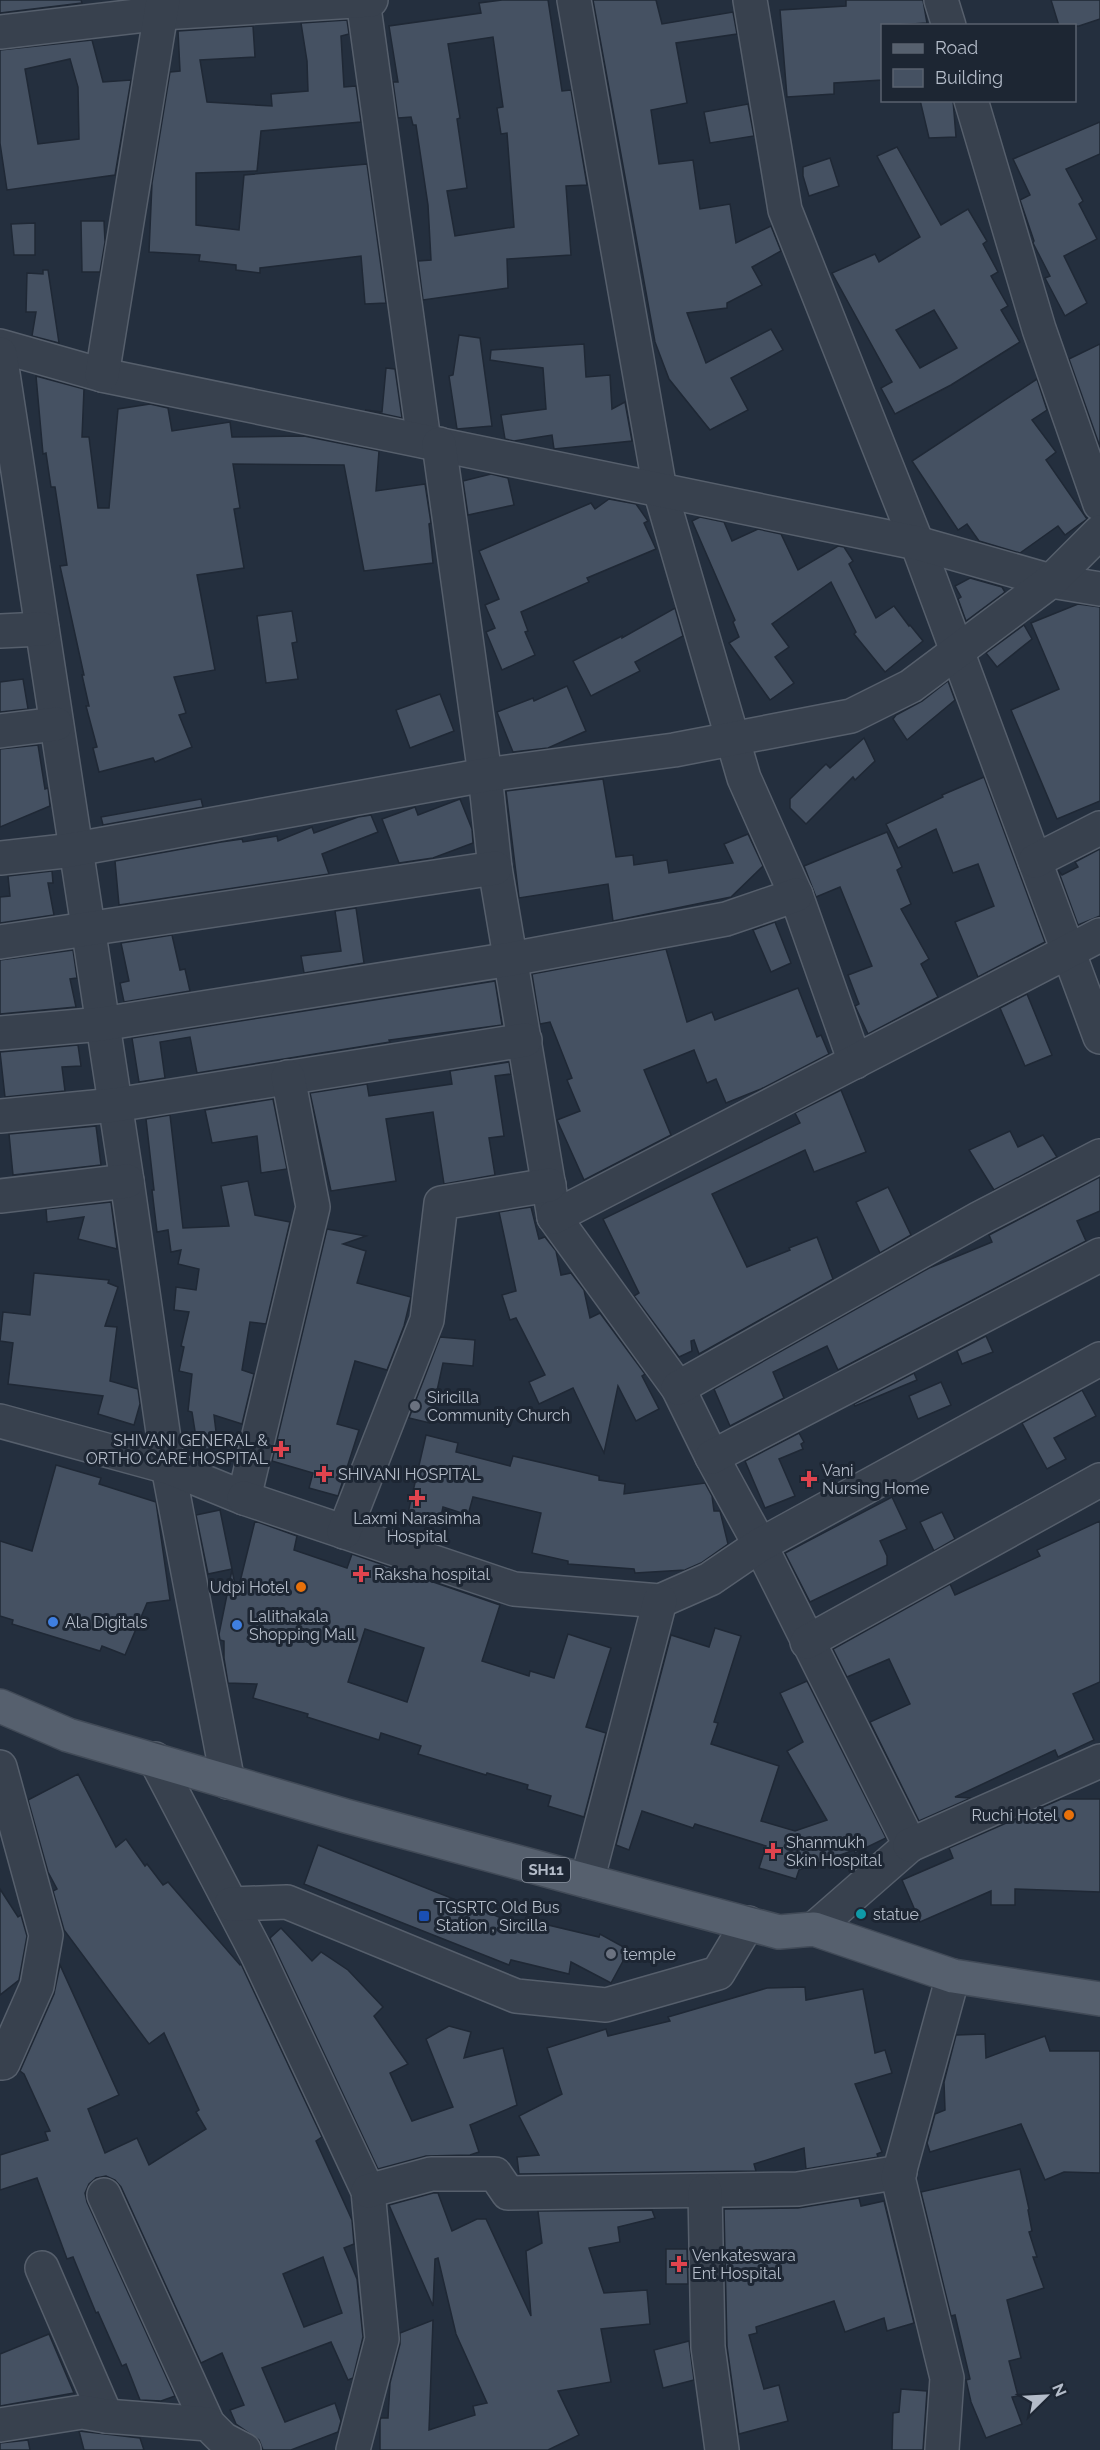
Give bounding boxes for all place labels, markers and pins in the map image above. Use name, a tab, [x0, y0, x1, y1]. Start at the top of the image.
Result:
place label: Siricilla Community Church	[427, 1388, 570, 1425]
marker: Siricilla Community Church	[408, 1399, 422, 1413]
place label: SHIVANI GENERAL & ORTHO CARE HOSPITAL	[86, 1431, 269, 1468]
marker: SHIVANI GENERAL & ORTHO CARE HOSPITAL	[272, 1440, 290, 1458]
place label: Vani Nursing Home	[822, 1461, 929, 1498]
marker: SHIVANI HOSPITAL	[315, 1465, 333, 1483]
place label: SHIVANI HOSPITAL	[338, 1465, 482, 1484]
marker: Vani Nursing Home	[800, 1470, 818, 1488]
marker: Laxmi Narasimha Hospital	[408, 1489, 426, 1507]
place label: Laxmi Narasimha Hospital	[353, 1509, 481, 1546]
marker: Raksha hospital	[352, 1565, 370, 1583]
place label: Raksha hospital	[374, 1565, 490, 1584]
place label: Udpi Hotel	[210, 1578, 290, 1597]
marker: Udpi Hotel	[294, 1580, 308, 1594]
place label: Lalithakala Shopping Mall	[249, 1607, 356, 1644]
place label: Ala Digitals	[65, 1613, 148, 1632]
marker: Ala Digitals	[46, 1615, 60, 1629]
marker: Lalithakala Shopping Mall	[230, 1618, 244, 1632]
place label: Ruchi Hotel	[971, 1806, 1058, 1825]
marker: Ruchi Hotel	[1062, 1808, 1076, 1822]
place label: Shanmukh Skin Hospital	[786, 1833, 882, 1870]
marker: Shanmukh Skin Hospital	[764, 1842, 782, 1860]
place label: TGSRTC Old Bus Station , Sircilla	[436, 1898, 560, 1935]
place label: statue	[873, 1905, 919, 1924]
marker: statue	[854, 1907, 868, 1921]
marker: TGSRTC Old Bus Station , Sircilla	[417, 1909, 431, 1923]
place label: temple	[623, 1945, 676, 1964]
marker: temple	[604, 1947, 618, 1961]
place label: Venkateswara Ent Hospital	[692, 2246, 796, 2283]
marker: Venkateswara Ent Hospital	[670, 2255, 688, 2273]

